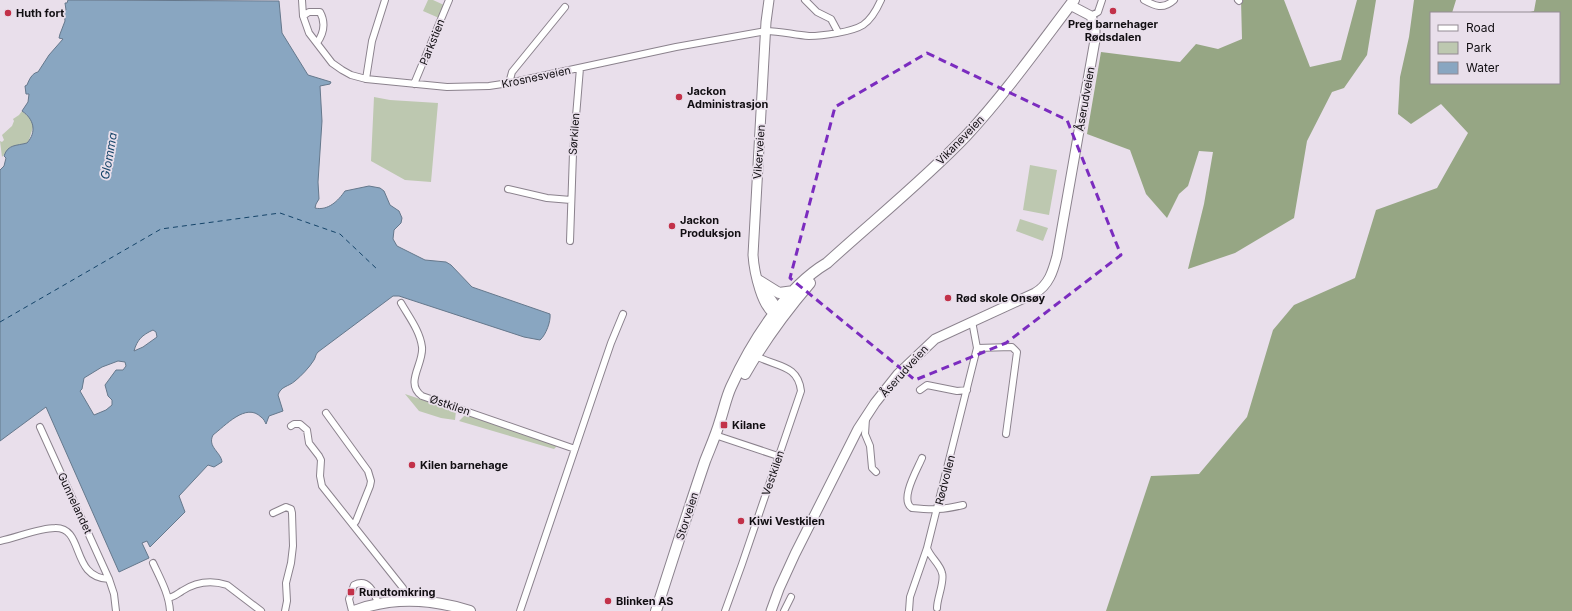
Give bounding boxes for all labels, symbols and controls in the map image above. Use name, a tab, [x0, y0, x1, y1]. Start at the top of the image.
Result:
place label: Huth fort	[16, 6, 64, 20]
marker: Preg barnehager Rødsdalen	[1108, 6, 1118, 16]
marker: Huth fort	[3, 8, 13, 18]
legend	[1430, 12, 1560, 84]
street label: Parkstien	[416, 17, 448, 67]
place label: Preg barnehager Rødsdalen	[1068, 17, 1159, 44]
text: Road	[1466, 20, 1495, 35]
text: Park	[1466, 40, 1492, 55]
text: Water	[1466, 60, 1500, 75]
street label: Krosnesveien	[500, 63, 572, 91]
street label: Åserudveien	[1072, 66, 1098, 132]
place label: Jackon Administrasjon	[687, 84, 769, 111]
marker: Jackon Administrasjon	[674, 92, 684, 102]
street label: Sørkilen	[566, 112, 582, 156]
street label: Vikaneveien	[933, 112, 987, 168]
street label: Vikerveien	[750, 124, 768, 180]
water label: Glomma	[97, 131, 120, 181]
place label: Jackon Produksjon	[680, 213, 741, 240]
marker: Jackon Produksjon	[667, 221, 677, 231]
place label: Rød skole Onsøy	[956, 291, 1046, 305]
marker: Rød skole Onsøy	[943, 293, 953, 303]
street label: Åserudveien	[877, 342, 931, 400]
street label: Østkilen	[428, 392, 472, 418]
place label: Kilane	[732, 418, 766, 432]
marker: Kilane	[719, 420, 729, 430]
street label: Vestkilen	[759, 448, 787, 498]
street label: Rødvollen	[932, 454, 958, 506]
place label: Kilen barnehage	[420, 458, 509, 472]
marker: Kilen barnehage	[407, 460, 417, 470]
street label: Gunnelandet	[55, 470, 96, 536]
street label: Storveien	[673, 490, 701, 542]
place label: Kiwi Vestkilen	[749, 514, 825, 528]
marker: Kiwi Vestkilen	[736, 516, 746, 526]
place label: Rundtomkring	[359, 585, 435, 599]
marker: Rundtomkring	[346, 587, 356, 597]
place label: Blinken AS	[616, 594, 673, 608]
marker: Blinken AS	[603, 596, 613, 606]

